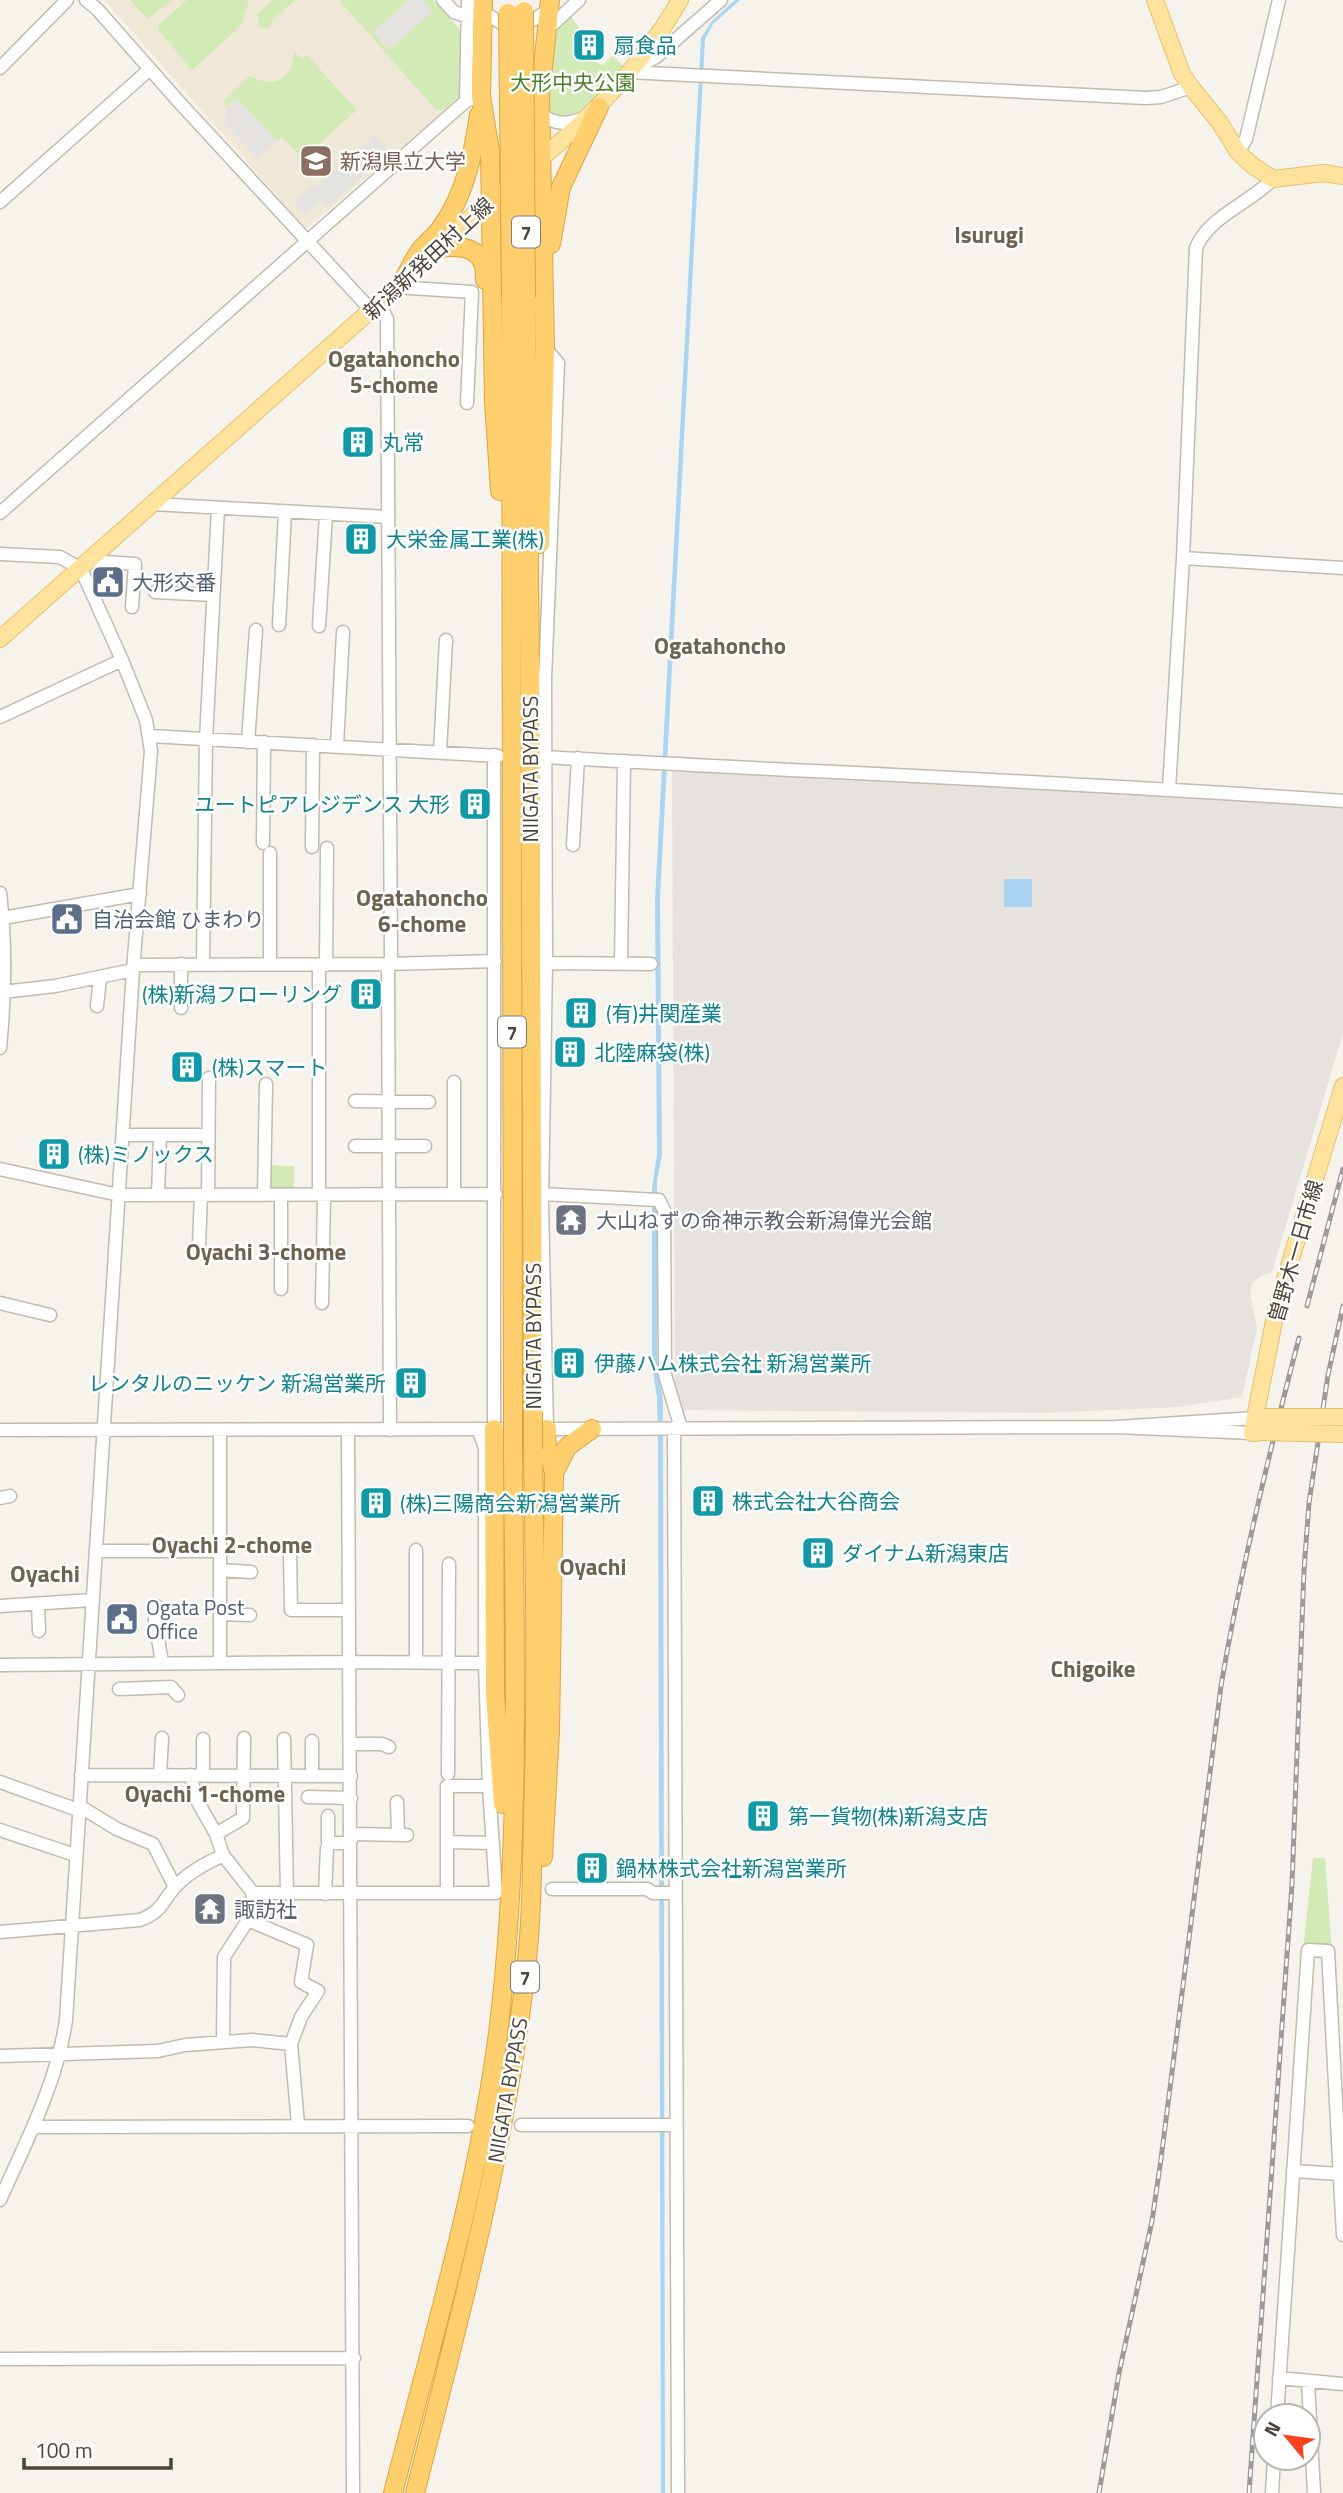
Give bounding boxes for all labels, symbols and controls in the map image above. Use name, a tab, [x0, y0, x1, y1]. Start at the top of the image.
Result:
building icon: 扇食品	[570, 26, 608, 64]
place label: 扇食品	[614, 29, 677, 61]
park label: 大形中央公園	[510, 66, 636, 98]
school or university icon: 新潟県立大学	[297, 142, 335, 180]
place label: 新潟県立大学	[340, 145, 466, 177]
street label: 新潟新発田村上線	[356, 189, 500, 327]
road number: 7	[512, 216, 540, 248]
district label: Isurugi	[954, 217, 1024, 252]
district label: Ogatahoncho 5-chome	[328, 341, 460, 402]
building icon: 丸常	[339, 423, 377, 461]
place label: 丸常	[382, 426, 424, 458]
building icon: 大栄金属工業(株)	[342, 520, 380, 558]
place label: 大栄金属工業(株)	[386, 523, 544, 555]
public building icon: 大形交番	[89, 563, 127, 601]
place label: 大形交番	[132, 566, 216, 598]
district label: Ogatahoncho	[654, 628, 786, 663]
street label: NIIGATA BYPASS	[514, 696, 546, 842]
building icon: ユートピアレジデンス 大形	[456, 785, 494, 823]
place label: ユートピアレジデンス 大形	[194, 788, 450, 820]
district label: Ogatahoncho 6-chome	[356, 880, 488, 941]
public building icon: 自治会館 ひまわり	[48, 900, 86, 938]
place label: 自治会館 ひまわり	[92, 903, 265, 935]
building icon: (株)新潟フローリング	[347, 975, 385, 1013]
place label: (株)新潟フローリング	[142, 978, 342, 1010]
building icon: (有)井関産業	[562, 994, 600, 1032]
place label: (有)井関産業	[606, 997, 722, 1029]
road number: 7	[498, 1016, 526, 1048]
building icon: 北陸麻袋(株)	[551, 1033, 589, 1071]
place label: 北陸麻袋(株)	[594, 1036, 710, 1068]
building icon: (株)スマート	[168, 1048, 206, 1086]
place label: (株)スマート	[212, 1051, 327, 1083]
building icon: (株)ミノックス	[35, 1135, 73, 1173]
place label: (株)ミノックス	[78, 1138, 214, 1170]
street label: 曽野木一日市線	[1259, 1176, 1331, 1326]
temple icon: 大山ねずの命神示教会新潟偉光会館	[552, 1201, 590, 1239]
place label: 大山ねずの命神示教会新潟偉光会館	[596, 1204, 932, 1236]
district label: Oyachi 3-chome	[186, 1234, 346, 1269]
street label: NIIGATA BYPASS	[517, 1263, 549, 1409]
building icon: 伊藤ハム株式会社 新潟営業所	[550, 1344, 588, 1382]
place label: 伊藤ハム株式会社 新潟営業所	[594, 1347, 872, 1379]
building icon: レンタルのニッケン 新潟営業所	[392, 1364, 430, 1402]
place label: レンタルのニッケン 新潟営業所	[88, 1367, 386, 1399]
building icon: 株式会社大谷商会	[689, 1482, 727, 1520]
building icon: (株)三陽商会新潟営業所	[357, 1484, 395, 1522]
place label: 株式会社大谷商会	[732, 1485, 900, 1517]
place label: (株)三陽商会新潟営業所	[400, 1487, 621, 1519]
district label: Oyachi 2-chome	[152, 1527, 312, 1562]
building icon: ダイナム新潟東店	[799, 1534, 837, 1572]
place label: ダイナム新潟東店	[842, 1537, 1009, 1569]
district label: Oyachi	[560, 1549, 626, 1584]
district label: Oyachi	[10, 1555, 80, 1591]
place label: Ogata Post Office	[146, 1591, 245, 1647]
public building icon: Ogata Post Office	[103, 1600, 141, 1638]
district label: Chigoike	[1051, 1651, 1135, 1686]
district label: Oyachi 1-chome	[125, 1776, 285, 1811]
building icon: 第一貨物(株)新潟支店	[744, 1797, 782, 1835]
place label: 第一貨物(株)新潟支店	[788, 1800, 988, 1832]
building icon: 鍋林株式会社新潟営業所	[573, 1849, 611, 1887]
place label: 鍋林株式会社新潟営業所	[616, 1852, 847, 1884]
temple icon: 諏訪社	[191, 1890, 229, 1928]
place label: 諏訪社	[234, 1893, 297, 1925]
road number: 7	[511, 1962, 539, 1993]
street label: NIIGATA BYPASS	[478, 2015, 536, 2165]
north arrow	[1252, 2402, 1322, 2472]
text: N	[1256, 2416, 1288, 2441]
scale bar	[24, 2426, 172, 2470]
text: 100 m	[35, 2434, 92, 2466]

